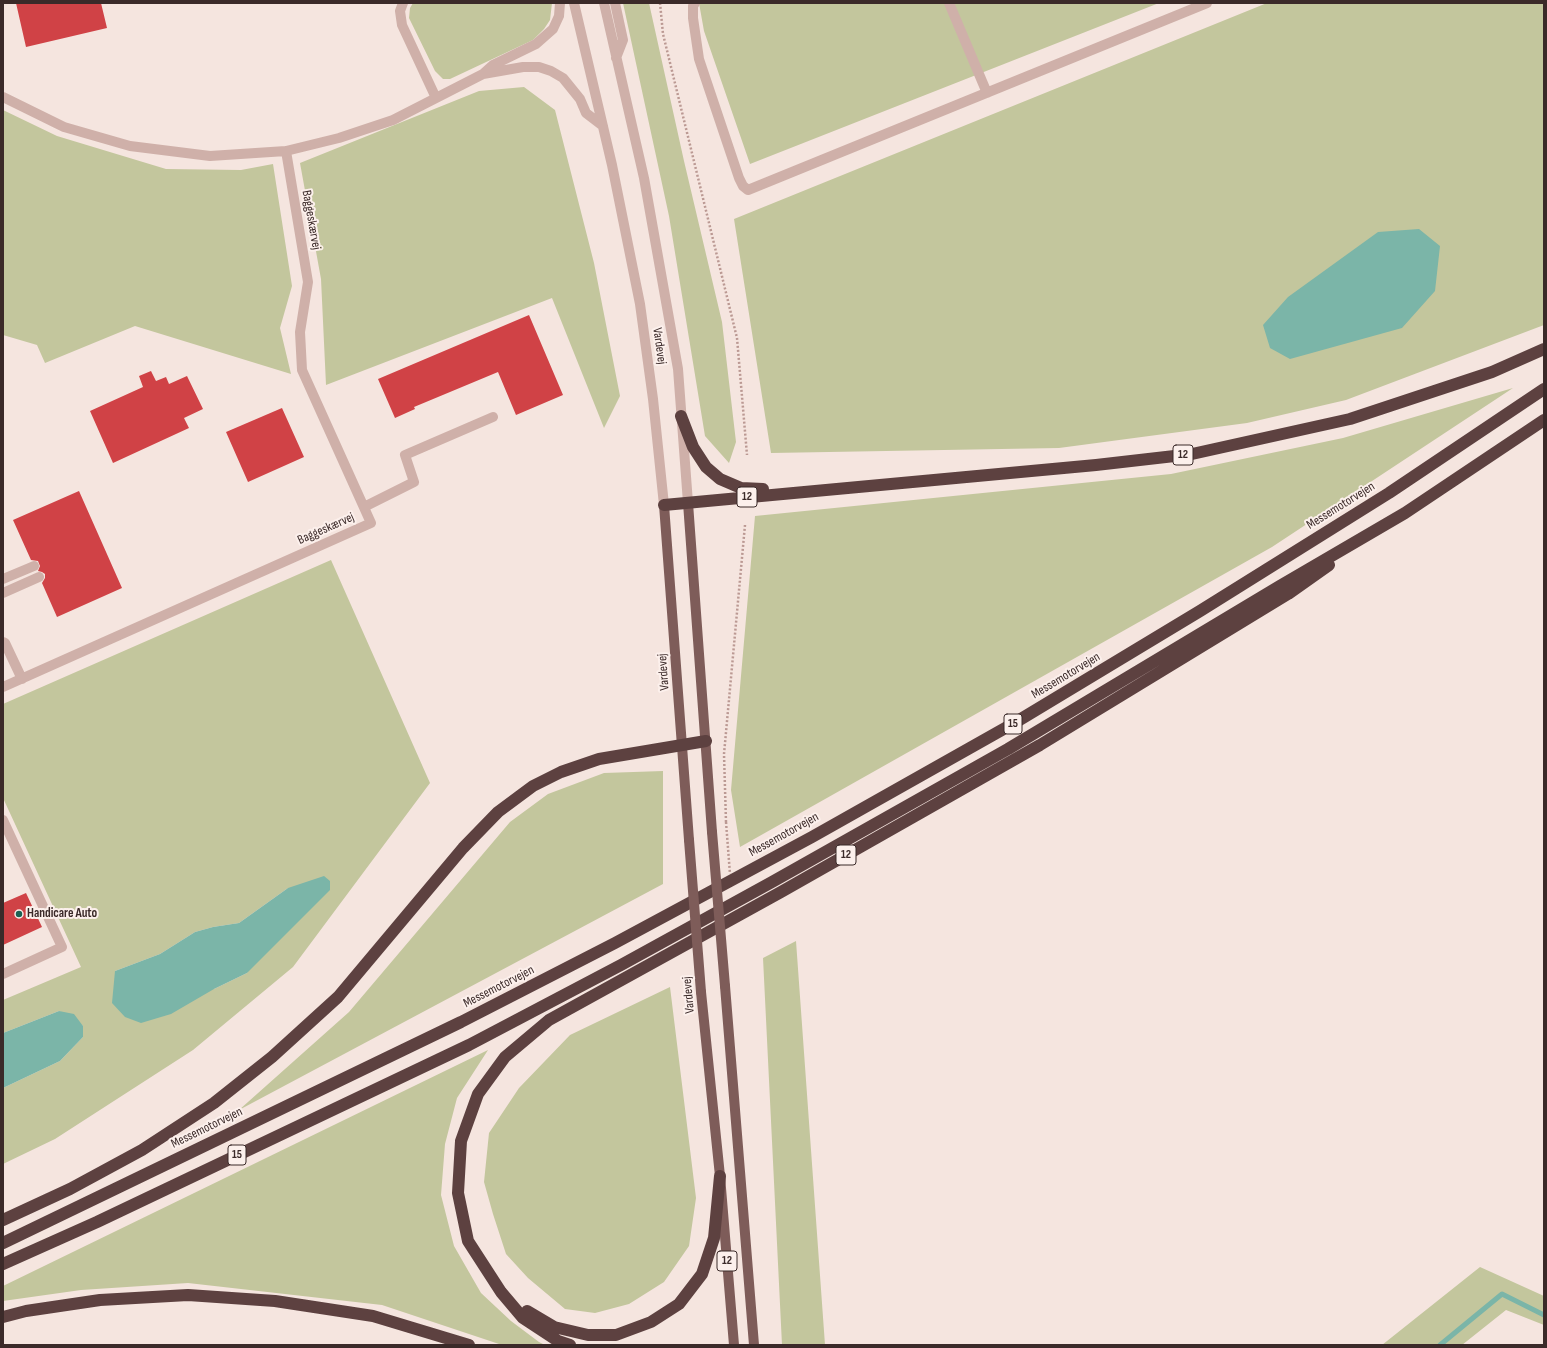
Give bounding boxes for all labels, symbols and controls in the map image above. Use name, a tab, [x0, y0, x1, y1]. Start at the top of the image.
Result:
street label: Baggeskærvej	[298, 189, 324, 251]
street label: Vardevej	[649, 327, 669, 365]
road number: 12	[1173, 445, 1193, 465]
street label: Messemotorvejen	[1304, 479, 1378, 533]
road number: 12	[737, 487, 757, 507]
street label: Baggeskærvej	[295, 510, 357, 548]
street label: Messemotorvejen	[1029, 649, 1103, 703]
street label: Vardevej	[655, 653, 673, 691]
road number: 15	[1004, 714, 1022, 734]
street label: Messemotorvejen	[746, 809, 822, 861]
road number: 12	[836, 845, 856, 865]
place label: Handicare Auto	[27, 906, 97, 922]
marker: Handicare Auto	[14, 909, 24, 919]
street label: Messemotorvejen	[461, 962, 537, 1012]
street label: Vardevej	[680, 976, 698, 1014]
street label: Messemotorvejen	[169, 1104, 245, 1152]
road number: 15	[228, 1145, 246, 1165]
road number: 12	[717, 1251, 737, 1271]

